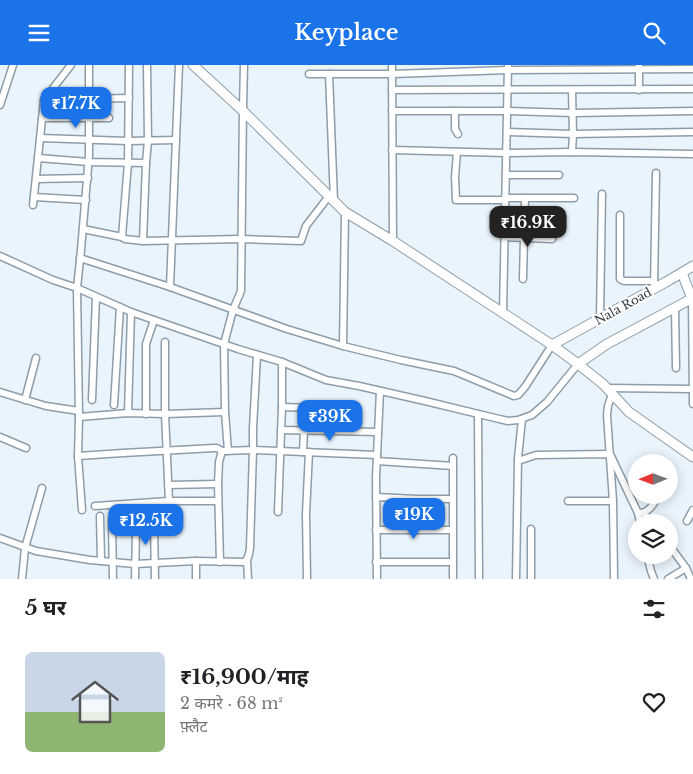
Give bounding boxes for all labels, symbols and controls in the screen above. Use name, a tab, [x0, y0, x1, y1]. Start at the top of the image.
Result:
icon: menu	[25, 19, 53, 47]
text: Keyplace	[294, 19, 399, 46]
icon: search	[640, 19, 668, 47]
pin: ₹17.7K	[35, 87, 117, 129]
text: ₹17.7K	[52, 93, 100, 113]
pin: ₹16.9K	[487, 205, 569, 248]
text: ₹16.9K	[500, 212, 556, 232]
street label: Nala Road	[592, 284, 654, 328]
pin: ₹39K	[300, 399, 360, 442]
text: ₹39K	[308, 406, 352, 426]
north arrow	[628, 454, 678, 504]
map controls	[628, 454, 678, 564]
pin: ₹19K	[384, 497, 444, 540]
pin: ₹12.5K	[105, 503, 187, 546]
text: ₹19K	[394, 504, 434, 524]
text: ₹12.5K	[119, 510, 173, 530]
button: layers	[628, 514, 678, 564]
text: 5 घर	[25, 595, 66, 621]
icon: filters	[640, 595, 668, 623]
text: ₹16,900/माह	[180, 664, 308, 690]
icon: home	[65, 672, 125, 732]
icon: heart	[640, 688, 668, 716]
text: 2 कमरे · 68 m²	[180, 693, 283, 713]
text: फ़्लैट	[180, 716, 208, 736]

